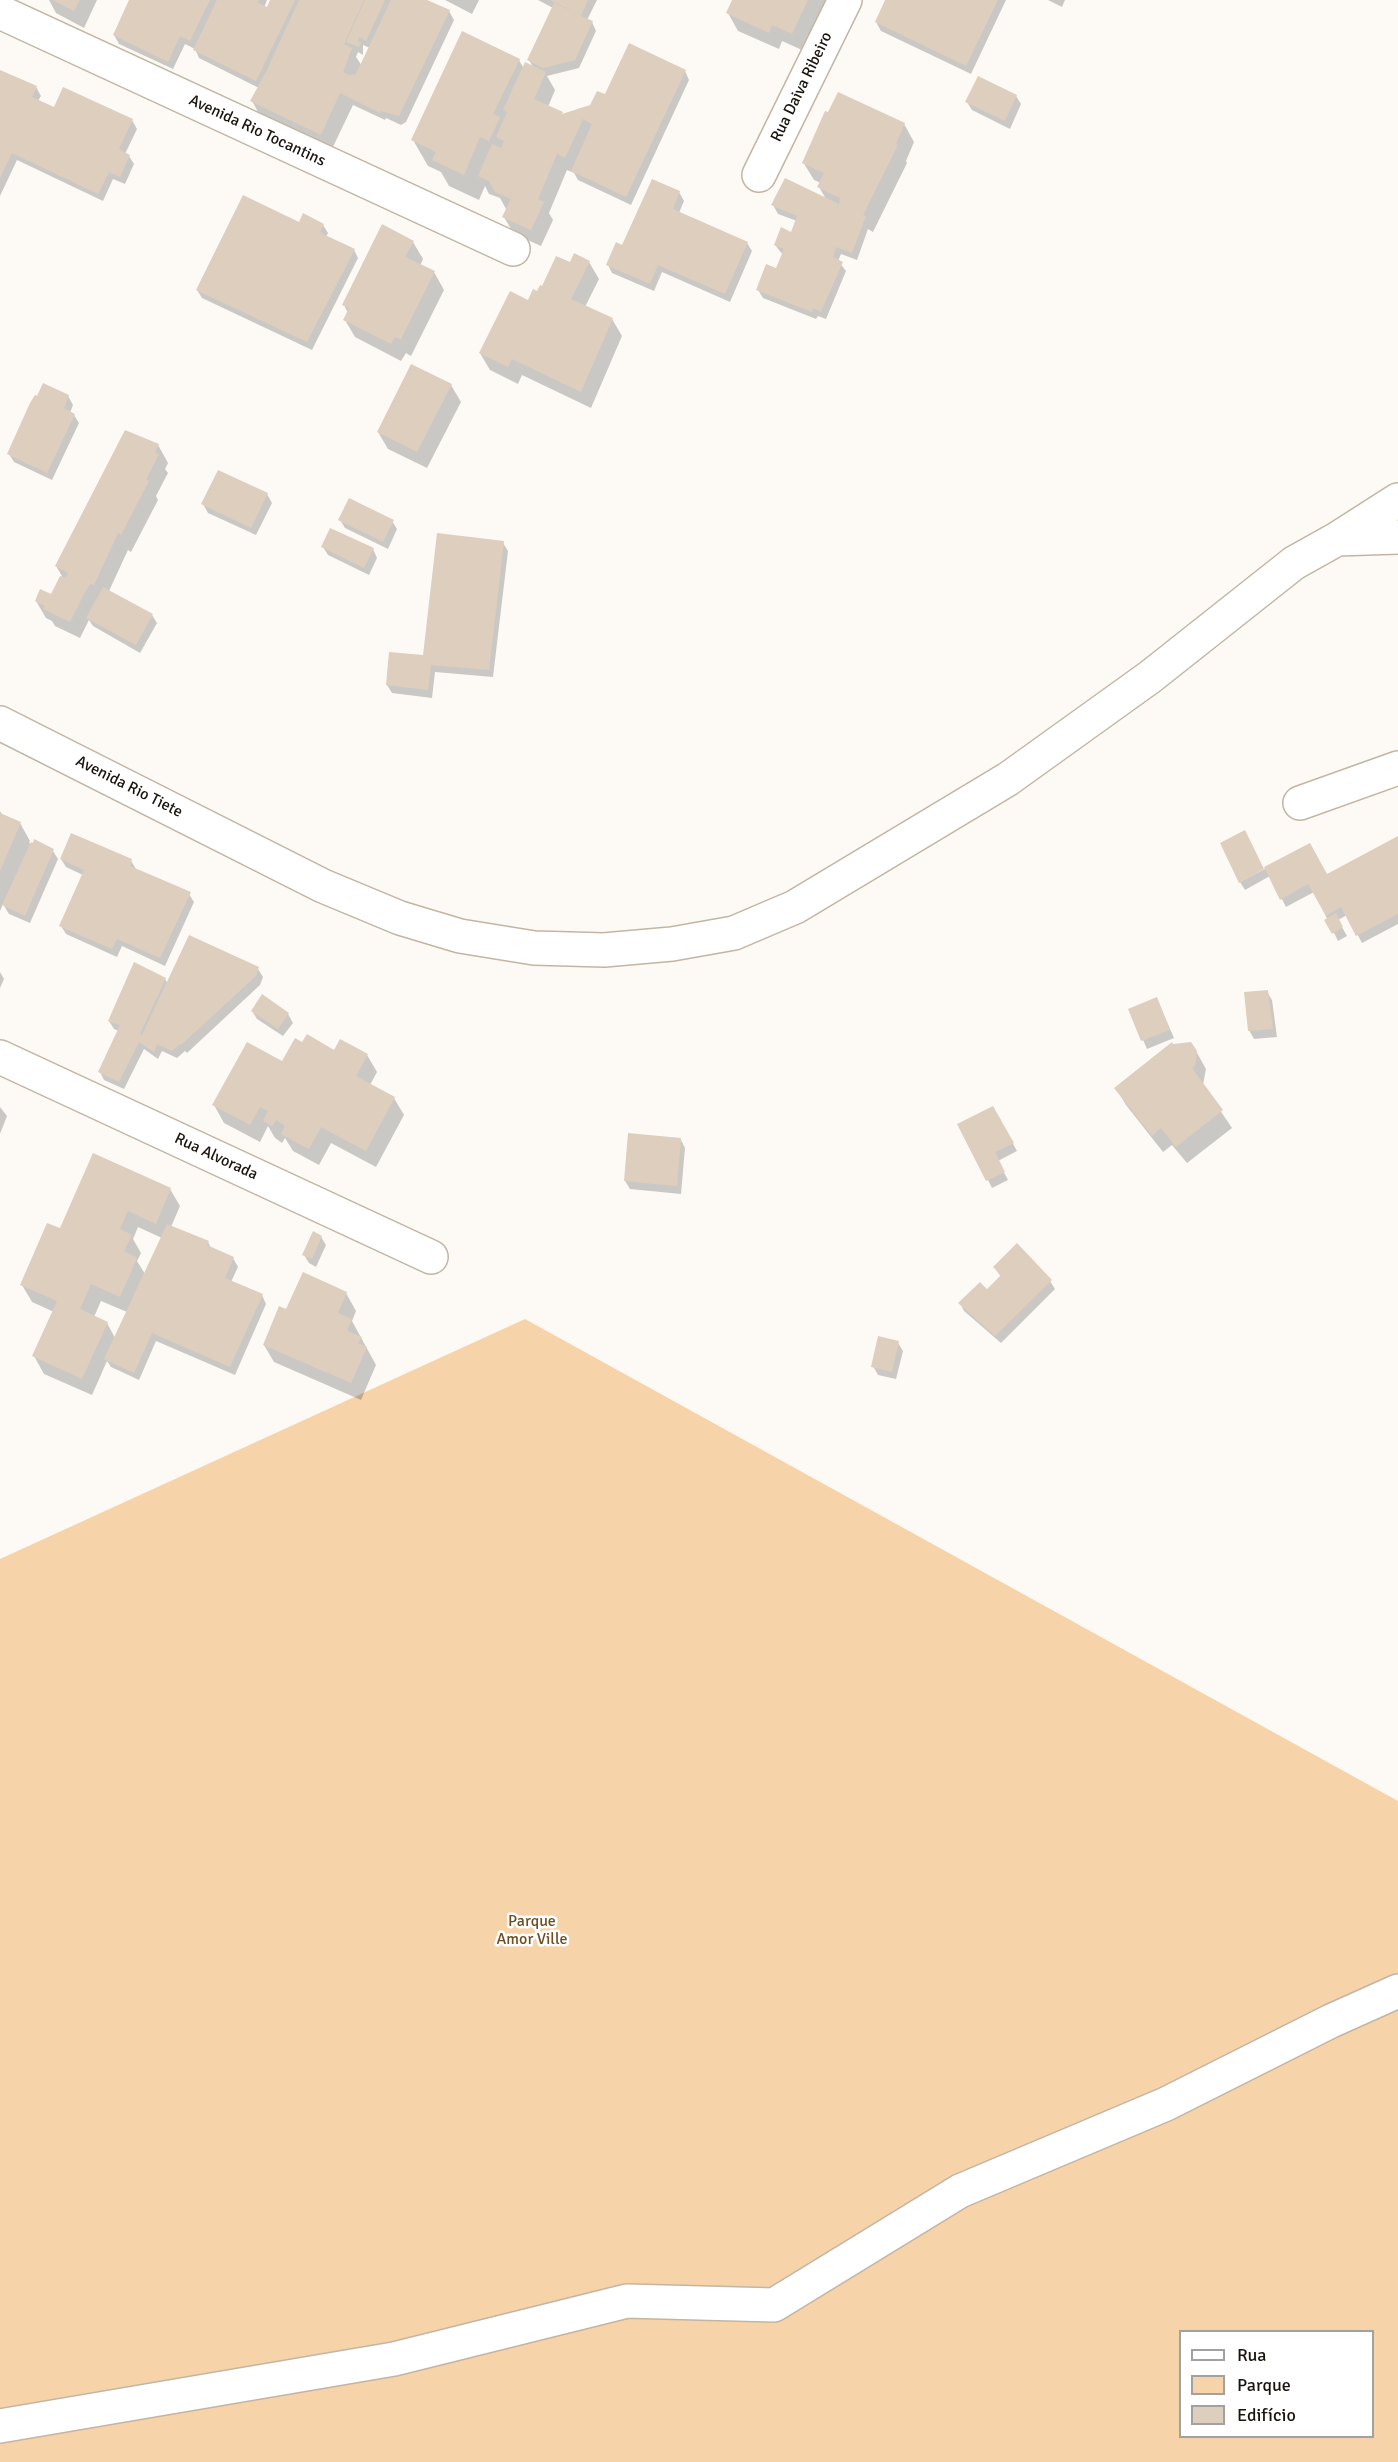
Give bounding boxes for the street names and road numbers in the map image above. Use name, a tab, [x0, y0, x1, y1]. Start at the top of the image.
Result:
street label: Rua Daiva Ribeiro	[767, 29, 837, 145]
street label: Avenida Rio Tocantins	[186, 91, 328, 171]
street label: Avenida Rio Tiete	[72, 752, 186, 822]
street label: Rua Alvorada	[171, 1129, 261, 1185]

